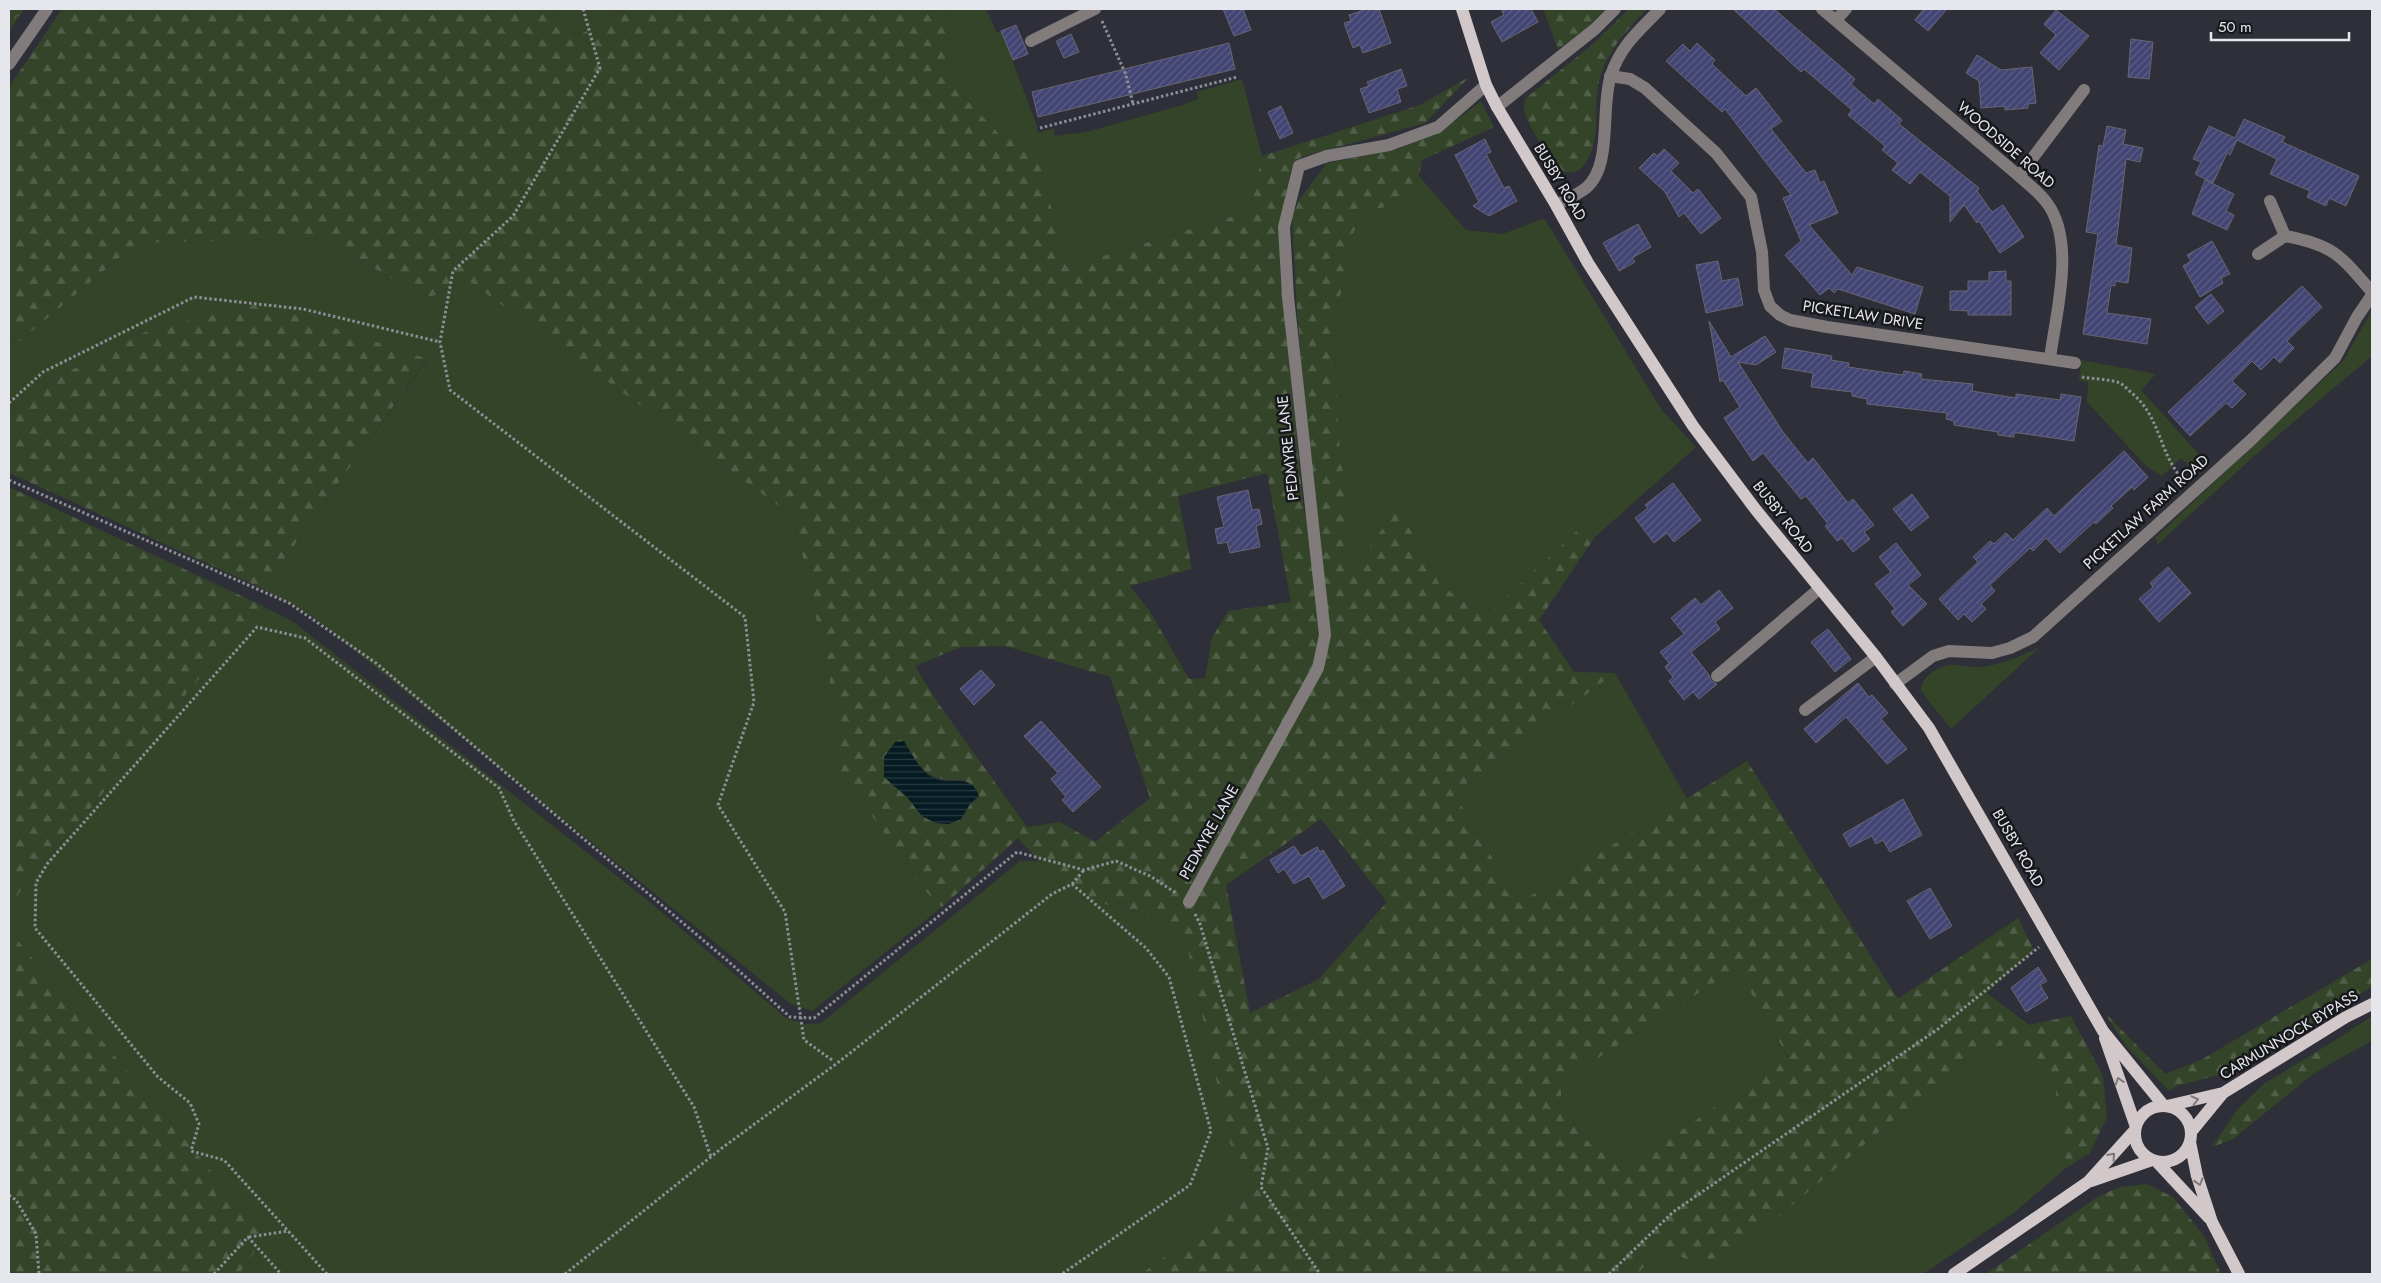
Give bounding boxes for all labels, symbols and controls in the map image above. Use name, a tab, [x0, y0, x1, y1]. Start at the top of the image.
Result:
scale bar	[2211, 10, 2348, 42]
text: 50 m	[2218, 16, 2252, 38]
street label: WOODSIDE ROAD	[1952, 96, 2060, 194]
street label: BUSBY ROAD	[1528, 139, 1592, 225]
street label: PICKETLAW DRIVE	[1801, 295, 1925, 335]
street label: PEDMYRE LANE	[1272, 394, 1304, 502]
street label: PICKETLAW FARM ROAD	[2078, 450, 2214, 574]
street label: BUSBY ROAD	[1748, 476, 1818, 558]
street label: PEDMYRE LANE	[1174, 781, 1244, 883]
street label: BUSBY ROAD	[1987, 805, 2049, 891]
street label: CARMUNNOCK BYPASS	[2216, 985, 2362, 1085]
one-way arrow	[2115, 1078, 2125, 1086]
one-way arrow	[2191, 1095, 2200, 1106]
one-way arrow	[2106, 1152, 2115, 1161]
one-way arrow	[2194, 1177, 2204, 1186]

